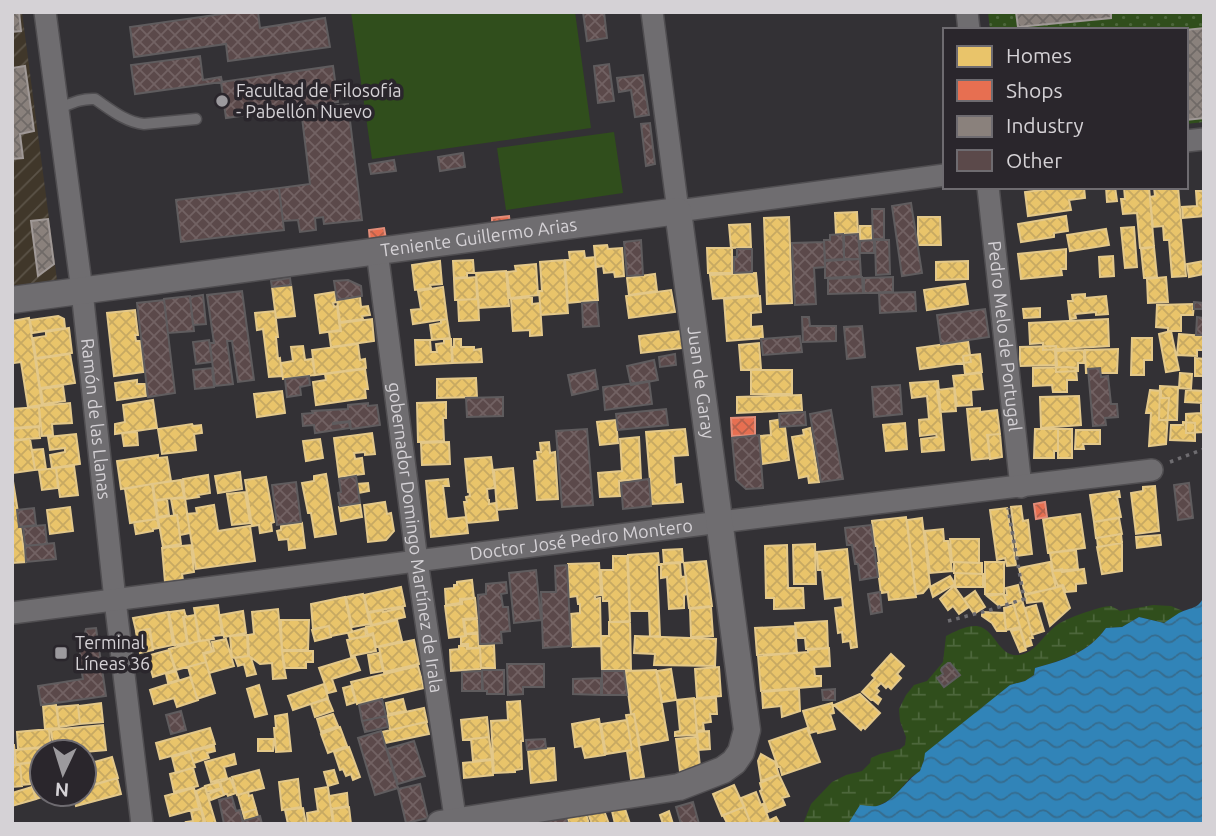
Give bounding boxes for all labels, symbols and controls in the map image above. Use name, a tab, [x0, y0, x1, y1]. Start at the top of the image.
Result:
legend	[943, 28, 1188, 189]
text: Homes	[1006, 43, 1072, 67]
text: Shops	[1006, 78, 1063, 102]
place label: Facultad de Filosofía - Pabellón Nuevo	[236, 80, 402, 121]
marker: Facultad de Filosofía - Pabellón Nuevo	[214, 93, 230, 109]
text: Industry	[1006, 113, 1084, 137]
text: Other	[1006, 148, 1062, 172]
street label: Teniente Guillermo Arias	[379, 214, 578, 260]
street label: Pedro Melo de Portugal	[985, 240, 1026, 433]
street label: Juan de Garay	[684, 325, 719, 440]
street label: Ramón de las Llanas	[78, 337, 115, 501]
street label: gobernador Domingo Martínez de Irala	[385, 381, 447, 694]
street label: Doctor José Pedro Montero	[469, 515, 694, 563]
place label: Terminal Líneas 36	[75, 632, 150, 673]
marker: Terminal Líneas 36	[53, 645, 69, 661]
north arrow	[28, 738, 98, 808]
text: N	[54, 778, 70, 801]

